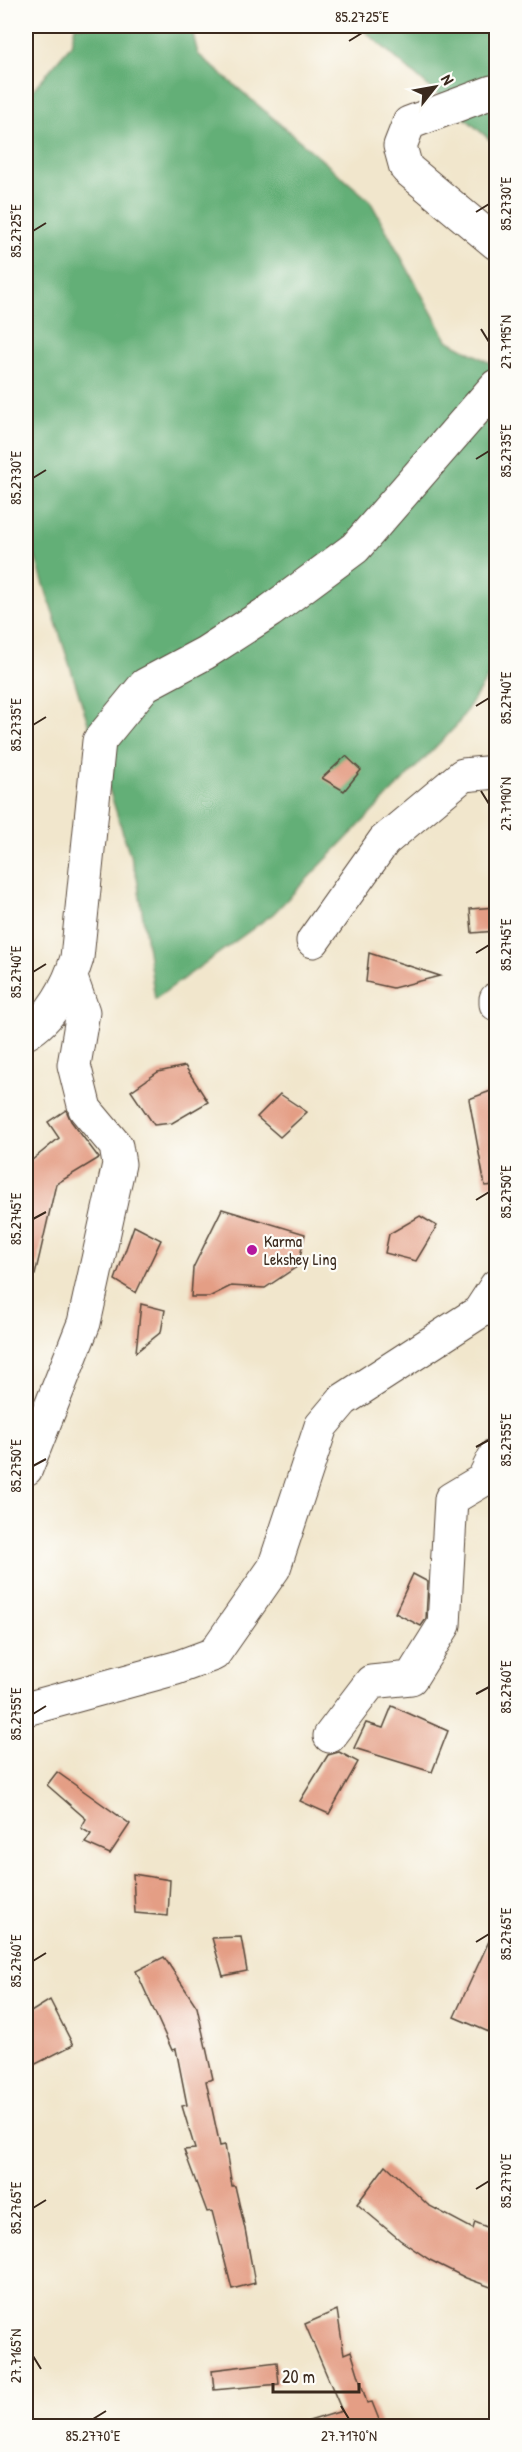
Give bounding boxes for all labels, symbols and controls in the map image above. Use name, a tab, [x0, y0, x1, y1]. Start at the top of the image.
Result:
text: 85.2725°E	[335, 6, 389, 27]
north arrow	[405, 57, 465, 117]
text: N	[436, 70, 460, 89]
text: 85.2730°E	[495, 177, 516, 231]
text: 85.2725°E	[5, 204, 26, 258]
text: 27.7195°N	[495, 315, 516, 369]
text: 85.2735°E	[495, 424, 516, 478]
text: 85.2730°E	[5, 451, 26, 505]
text: 85.2740°E	[495, 671, 516, 724]
text: 85.2735°E	[5, 698, 26, 752]
text: 27.7190°N	[495, 777, 516, 831]
text: 85.2745°E	[495, 918, 516, 971]
text: 85.2740°E	[5, 945, 26, 998]
text: 85.2750°E	[495, 1165, 516, 1219]
text: 85.2745°E	[5, 1192, 26, 1245]
place label: Karma Lekshey Ling	[264, 1230, 337, 1270]
marker: Karma Lekshey Ling	[245, 1243, 259, 1257]
text: 85.2755°E	[495, 1413, 516, 1467]
text: 85.2750°E	[5, 1439, 26, 1493]
text: 85.2760°E	[495, 1660, 516, 1714]
text: 85.2755°E	[5, 1687, 26, 1741]
text: 85.2765°E	[495, 1907, 516, 1960]
text: 85.2760°E	[5, 1934, 26, 1988]
text: 85.2770°E	[495, 2153, 516, 2208]
text: 85.2765°E	[5, 2181, 26, 2234]
text: 27.7165°N	[5, 2329, 26, 2383]
scale bar	[273, 2356, 358, 2394]
text: 20 m	[282, 2364, 315, 2389]
text: 85.2770°E	[66, 2425, 121, 2446]
text: 27.7170°N	[321, 2425, 377, 2446]

